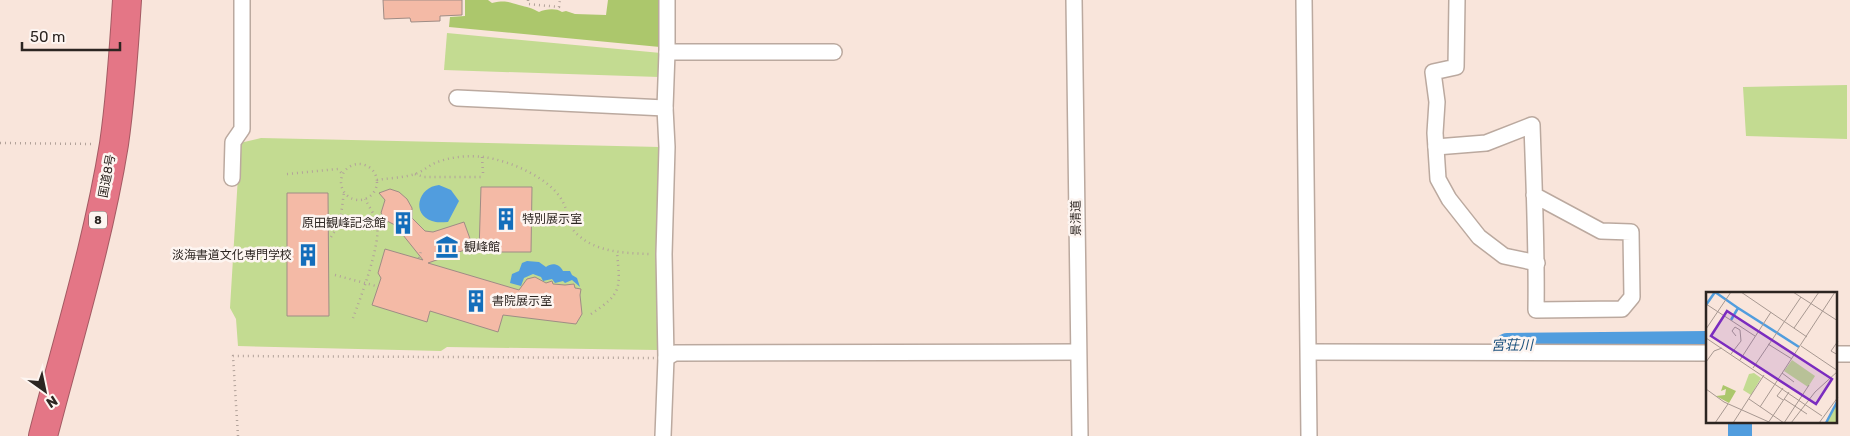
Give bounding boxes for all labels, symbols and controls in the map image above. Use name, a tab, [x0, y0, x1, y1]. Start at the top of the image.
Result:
scale bar	[22, 20, 120, 52]
text: 50 m	[30, 28, 65, 46]
street label: 国道8号	[96, 153, 118, 199]
street label: 景清道	[1069, 200, 1083, 236]
building icon: 特別展示室	[493, 206, 519, 232]
building icon: 原田観峰記念館	[390, 210, 416, 236]
road number: 8	[89, 212, 107, 228]
place label: 特別展示室	[522, 212, 582, 226]
place label: 原田観峰記念館	[302, 216, 386, 230]
museum icon: 観峰館	[434, 234, 460, 260]
place label: 観峰館	[464, 240, 500, 254]
building icon: 淡海書道文化専門学校	[295, 242, 321, 268]
place label: 淡海書道文化専門学校	[172, 248, 292, 262]
building icon: 書院展示室	[463, 288, 489, 314]
inset map	[1706, 292, 1838, 424]
place label: 書院展示室	[492, 294, 552, 308]
water label: 宮荘川	[1491, 337, 1535, 354]
north arrow	[20, 366, 70, 416]
text: N	[43, 392, 61, 411]

